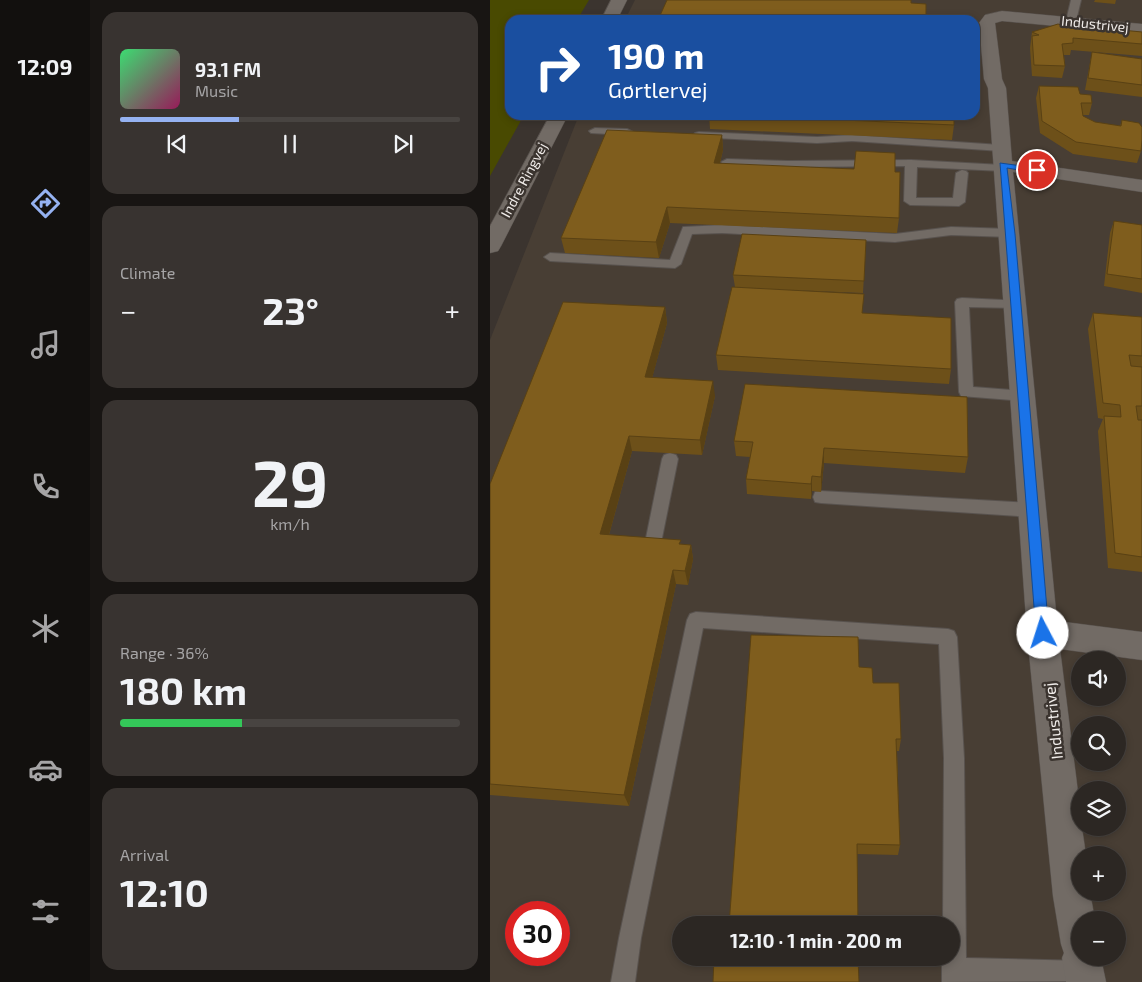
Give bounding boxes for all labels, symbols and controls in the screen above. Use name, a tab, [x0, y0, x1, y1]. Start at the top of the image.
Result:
street label: Industrivej	[1060, 12, 1130, 35]
text: 190 m	[608, 34, 704, 76]
icon: right	[525, 35, 590, 100]
text: 12:09	[18, 53, 72, 79]
text: 93.1 FM	[195, 58, 261, 81]
text: Gørtlervej	[608, 76, 708, 102]
text: Music	[195, 81, 238, 100]
icon: previous	[163, 130, 191, 158]
icon: pause	[276, 130, 304, 158]
icon: next	[389, 130, 417, 158]
street label: Indre Ringvej	[497, 139, 550, 220]
pin	[1016, 149, 1058, 191]
icon: arrive	[1023, 156, 1051, 184]
icon: directions	[28, 186, 63, 221]
text: Climate	[120, 263, 175, 282]
text: 23°	[262, 287, 319, 333]
text: −	[120, 293, 136, 327]
text: +	[445, 293, 460, 327]
icon: music	[28, 327, 63, 362]
text: 29	[252, 442, 328, 520]
icon: phone	[28, 469, 63, 504]
text: km/h	[270, 514, 310, 533]
position arrow	[1016, 606, 1068, 658]
icon: climate	[28, 611, 63, 646]
text: Range · 36%	[120, 643, 209, 662]
map controls	[1071, 651, 1126, 966]
button: sound	[1071, 651, 1126, 706]
text: 180 km	[120, 667, 247, 713]
street label: Industrivej	[1039, 681, 1067, 761]
button: search	[1071, 716, 1126, 771]
icon: car	[28, 752, 63, 787]
button: layers	[1071, 781, 1126, 836]
text: Arrival	[120, 845, 169, 864]
button: +	[1071, 846, 1126, 901]
text: 12:10	[120, 869, 209, 915]
icon: filters	[28, 894, 63, 929]
speed limit sign: 30	[505, 901, 570, 966]
button: −	[1071, 911, 1126, 966]
text: 12:10 · 1 min · 200 m	[730, 929, 902, 952]

